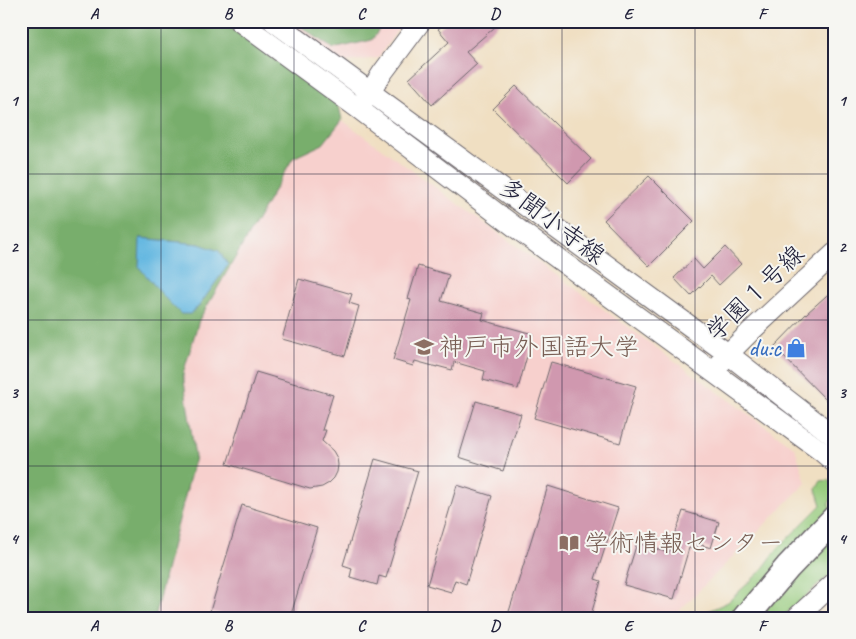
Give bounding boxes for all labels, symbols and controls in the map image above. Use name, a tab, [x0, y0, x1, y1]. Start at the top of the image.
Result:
text: A	[90, 4, 100, 24]
text: B	[224, 4, 234, 24]
text: C	[357, 4, 367, 24]
text: D	[490, 4, 501, 24]
text: E	[624, 4, 635, 24]
text: F	[758, 4, 769, 24]
text: 1	[10, 91, 19, 111]
text: 1	[838, 91, 847, 111]
street label: 多聞小寺線	[492, 171, 612, 271]
text: 2	[10, 237, 19, 257]
text: 2	[838, 237, 847, 257]
street label: 学園１号線	[699, 238, 811, 348]
place label: 神戸市外国語大学	[439, 331, 639, 363]
place label: du:c	[748, 332, 782, 364]
school or university icon: 神戸市外国語大学	[413, 336, 435, 358]
shop icon: du:c	[785, 337, 807, 359]
text: 3	[10, 383, 19, 403]
text: 3	[838, 383, 847, 403]
place label: 学術情報センター	[584, 527, 783, 559]
text: 4	[10, 529, 19, 549]
text: 4	[838, 529, 847, 549]
library icon: 学術情報センター	[558, 532, 580, 554]
text: A	[90, 616, 100, 636]
text: B	[224, 616, 234, 636]
text: C	[357, 616, 367, 636]
text: D	[490, 616, 501, 636]
text: E	[624, 616, 635, 636]
text: F	[758, 616, 769, 636]

